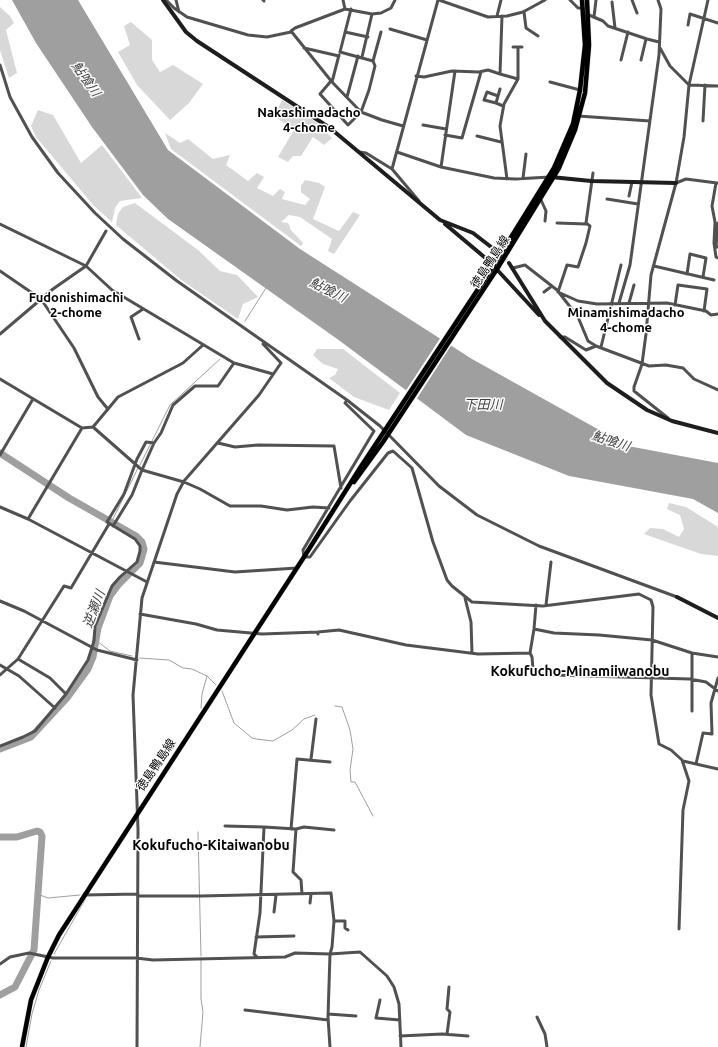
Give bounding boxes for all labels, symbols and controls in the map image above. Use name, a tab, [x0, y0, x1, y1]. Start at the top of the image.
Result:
water label: 鮎喰川	[68, 59, 104, 99]
district label: Nakashimadacho 4-chome	[257, 105, 361, 136]
street label: 徳島鴨島線	[468, 233, 512, 291]
water label: 鮎喰川	[307, 274, 349, 306]
district label: Fudonishimachi 2-chome	[29, 290, 123, 321]
district label: Minamishimadacho 4-chome	[568, 305, 684, 336]
water label: 下田川	[464, 397, 502, 413]
water label: 鮎喰川	[590, 428, 632, 454]
water label: 逆瀬川	[80, 588, 108, 630]
district label: Kokufucho-Minamiiwanobu	[491, 663, 669, 679]
street label: 徳島鴨島線	[133, 736, 179, 794]
district label: Kokufucho-Kitaiwanobu	[132, 837, 290, 853]

